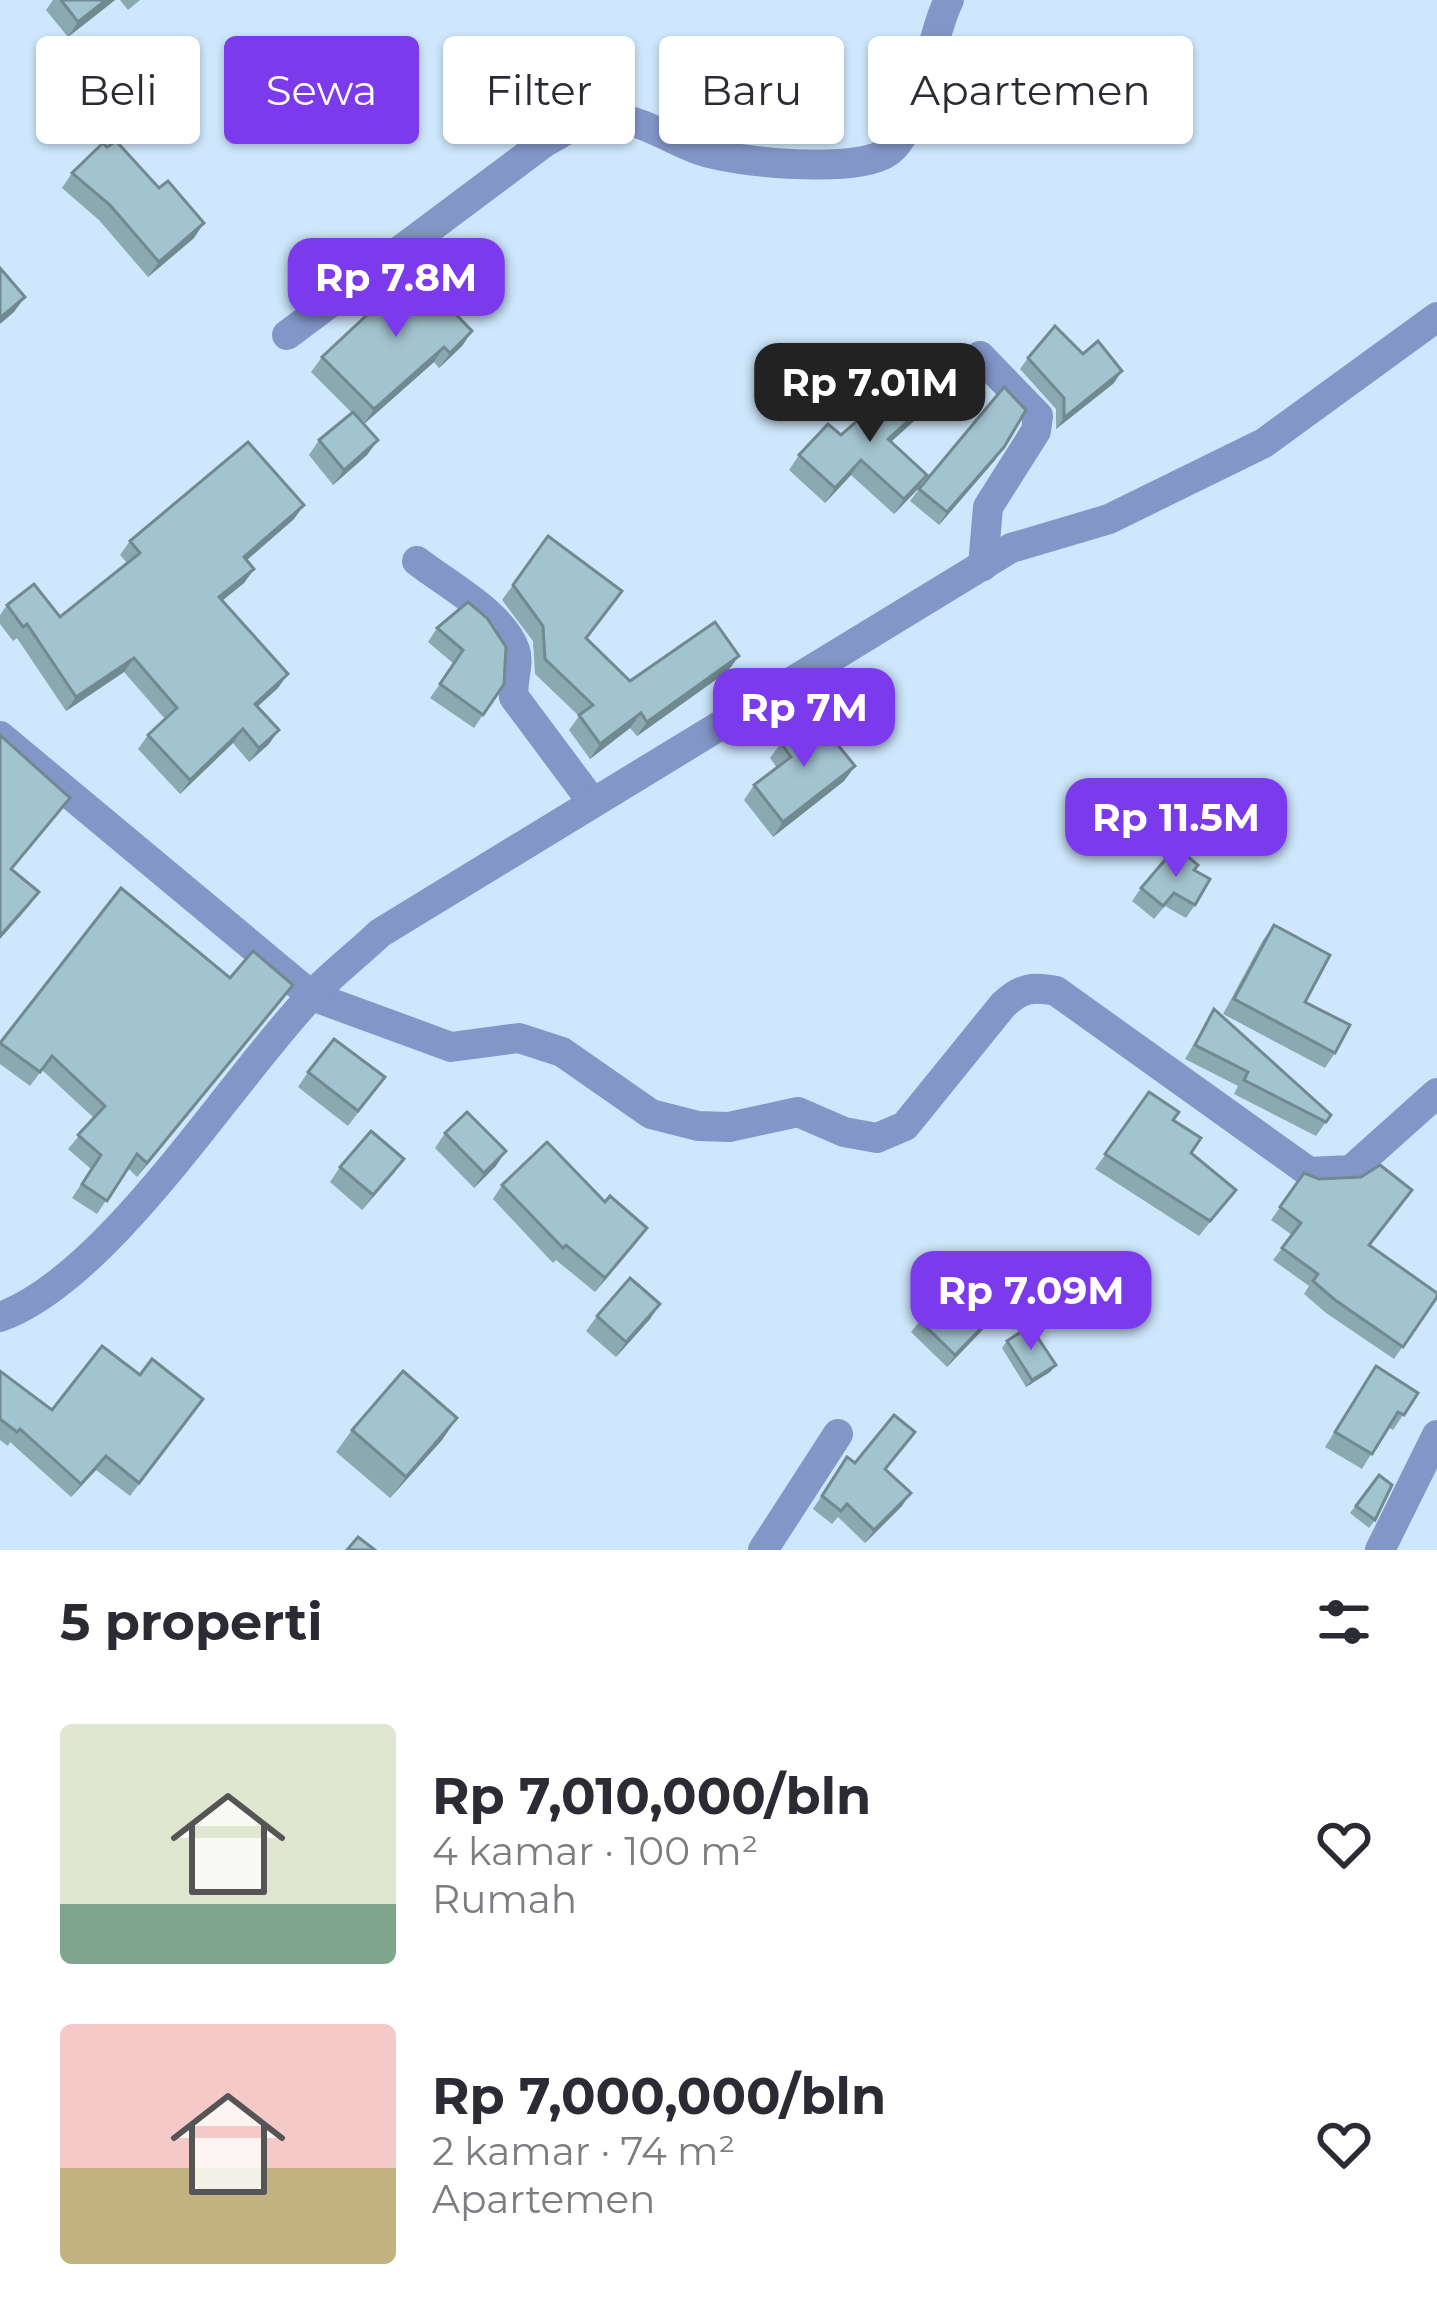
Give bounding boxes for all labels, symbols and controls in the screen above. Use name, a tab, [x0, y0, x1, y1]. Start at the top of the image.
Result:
chip: Beli	[36, 36, 200, 144]
chip: Sewa	[224, 36, 419, 144]
chip: Filter	[443, 36, 635, 144]
chip: Baru	[659, 36, 844, 144]
chip: Apartemen	[868, 36, 1193, 144]
pin: Rp 7.8M	[285, 238, 507, 340]
text: Rp 7.8M	[315, 253, 477, 301]
pin: Rp 7.01M	[746, 343, 994, 445]
text: Rp 7.01M	[781, 358, 959, 406]
pin: Rp 7M	[720, 668, 888, 770]
text: Rp 7M	[740, 683, 868, 731]
pin: Rp 11.5M	[1052, 778, 1300, 880]
text: Rp 11.5M	[1092, 793, 1260, 841]
pin: Rp 7.09M	[907, 1251, 1155, 1353]
text: Rp 7.09M	[937, 1266, 1125, 1314]
icon: filters	[1311, 1589, 1377, 1655]
text: 5 properti	[60, 1591, 323, 1653]
text: Rp 7,010,000/bln	[432, 1765, 871, 1827]
icon: home	[156, 1772, 300, 1916]
icon: heart	[1311, 1811, 1377, 1877]
text: 4 kamar · 100 m²	[432, 1827, 758, 1875]
text: Rumah	[432, 1875, 577, 1923]
text: Rp 7,000,000/bln	[432, 2065, 886, 2127]
icon: home	[156, 2072, 300, 2216]
icon: heart	[1311, 2111, 1377, 2177]
text: 2 kamar · 74 m²	[432, 2127, 735, 2175]
text: Apartemen	[432, 2175, 655, 2223]

